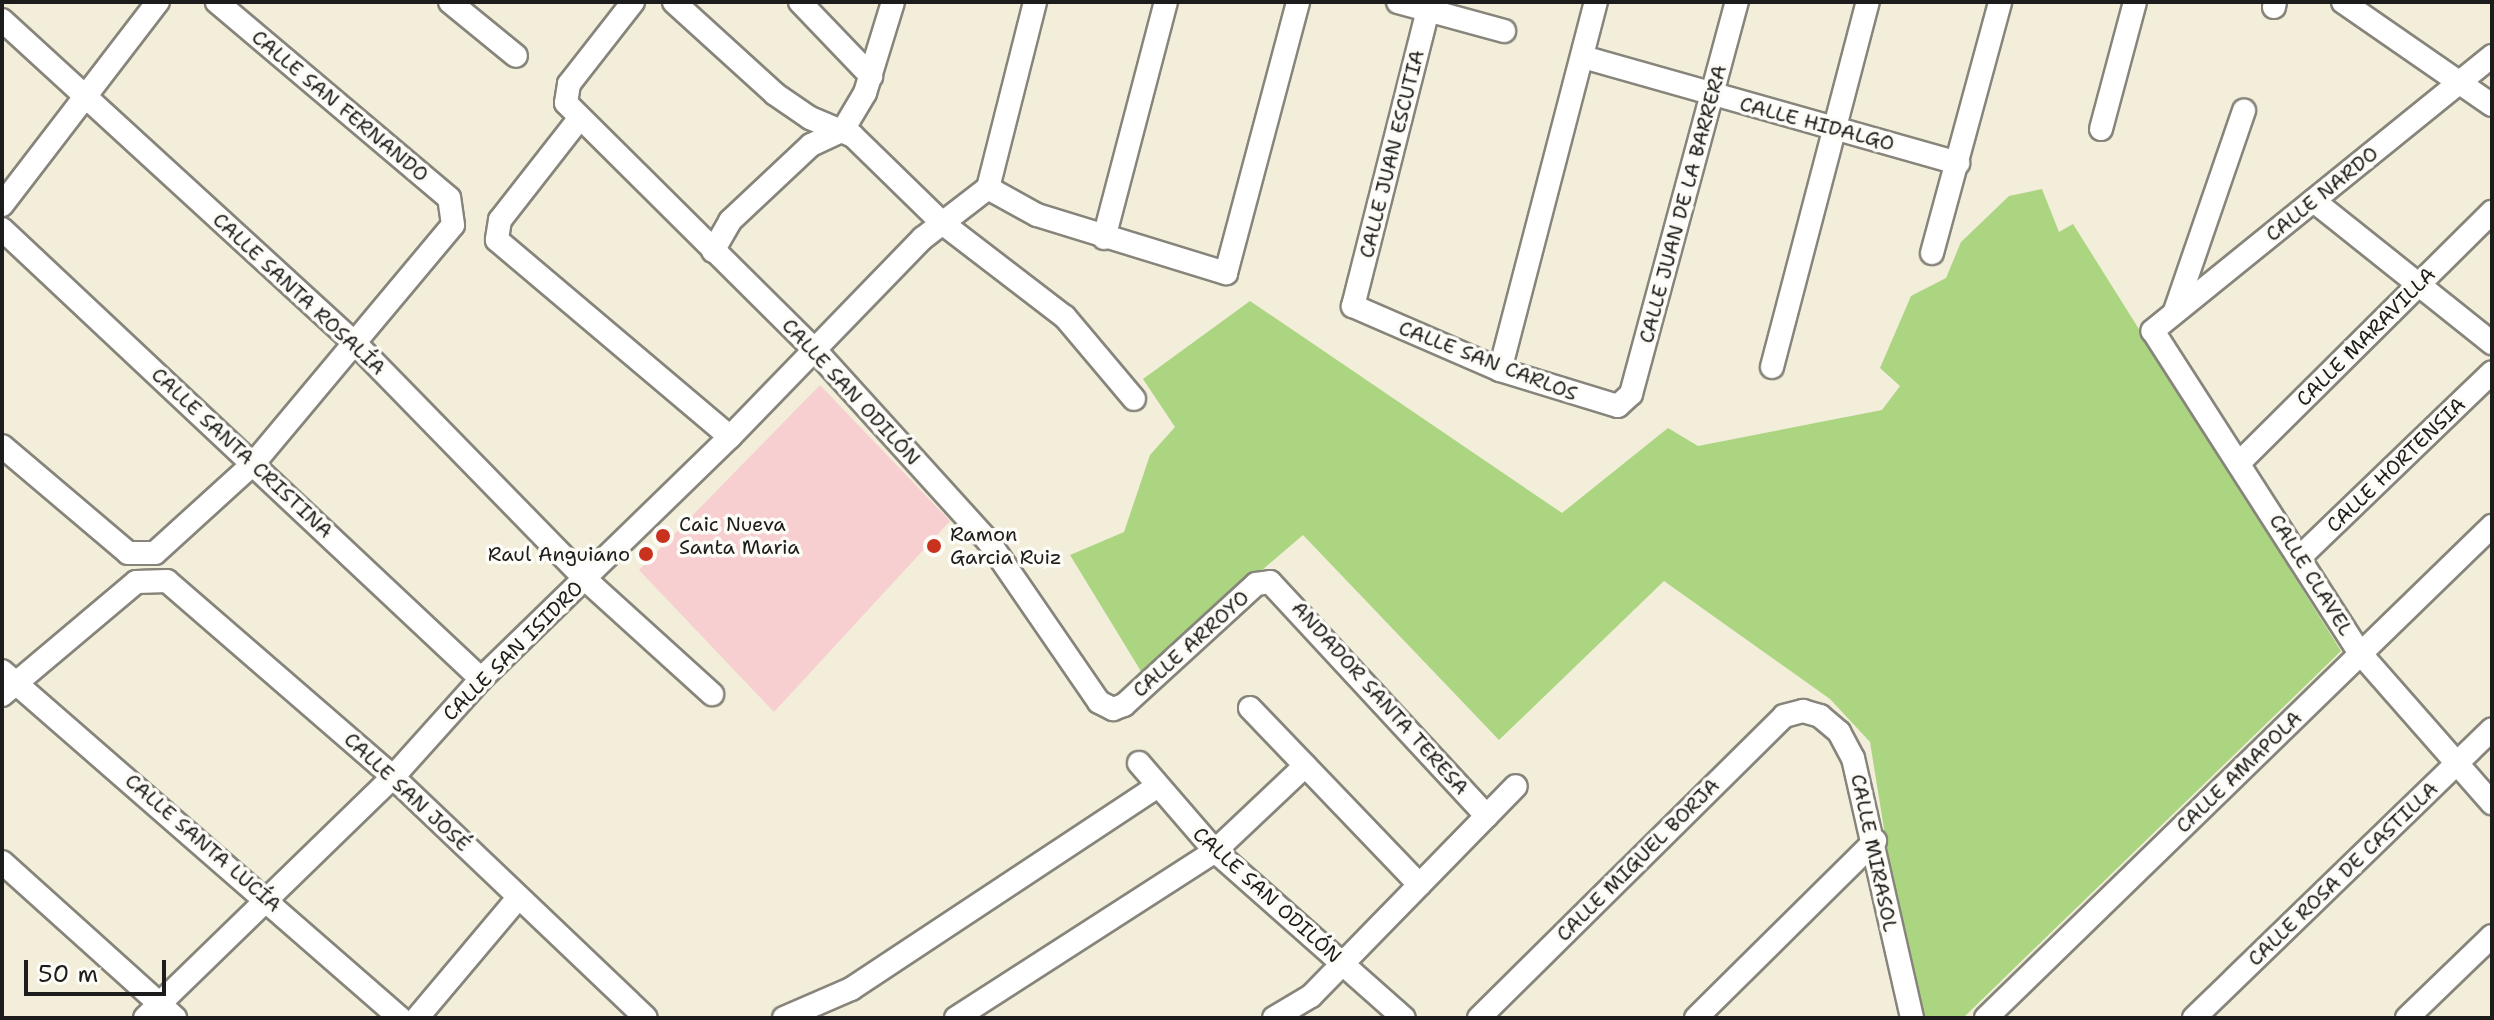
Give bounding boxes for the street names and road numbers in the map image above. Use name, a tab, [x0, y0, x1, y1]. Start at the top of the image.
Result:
street label: CALLE SAN FERNANDO	[247, 25, 433, 187]
street label: CALLE JUAN ESCUTIA	[1355, 47, 1429, 261]
street label: CALLE JUAN DE LA BARRERA	[1634, 62, 1732, 346]
street label: CALLE HIDALGO	[1737, 92, 1897, 156]
street label: CALLE NARDO	[2261, 141, 2383, 247]
street label: CALLE SANTA ROSALÍA	[208, 208, 390, 380]
street label: CALLE MARAVILLA	[2292, 263, 2440, 411]
street label: CALLE SAN ODILÓN	[777, 314, 925, 470]
street label: CALLE SAN CARLOS	[1395, 316, 1581, 406]
street label: CALLE SANTA CRISTINA	[146, 363, 338, 543]
street label: CALLE HORTENSIA	[2322, 393, 2470, 537]
street label: CALLE CLAVEL	[2264, 510, 2358, 640]
street label: CALLE SAN ISIDRO	[438, 576, 588, 726]
street label: CALLE ARROYO	[1128, 586, 1254, 702]
street label: ANDADOR SANTA TERESA	[1287, 596, 1473, 800]
street label: CALLE AMAPOLA	[2171, 706, 2307, 838]
street label: CALLE SAN JOSÉ	[339, 727, 475, 857]
street label: CALLE SANTA LUCÍA	[120, 769, 286, 917]
street label: CALLE MIRASOL	[1846, 772, 1902, 934]
street label: CALLE MIGUEL BORJA	[1552, 774, 1724, 946]
street label: CALLE ROSA DE CASTILLA	[2243, 777, 2443, 971]
street label: CALLE SAN ODILÓN	[1188, 822, 1346, 968]

